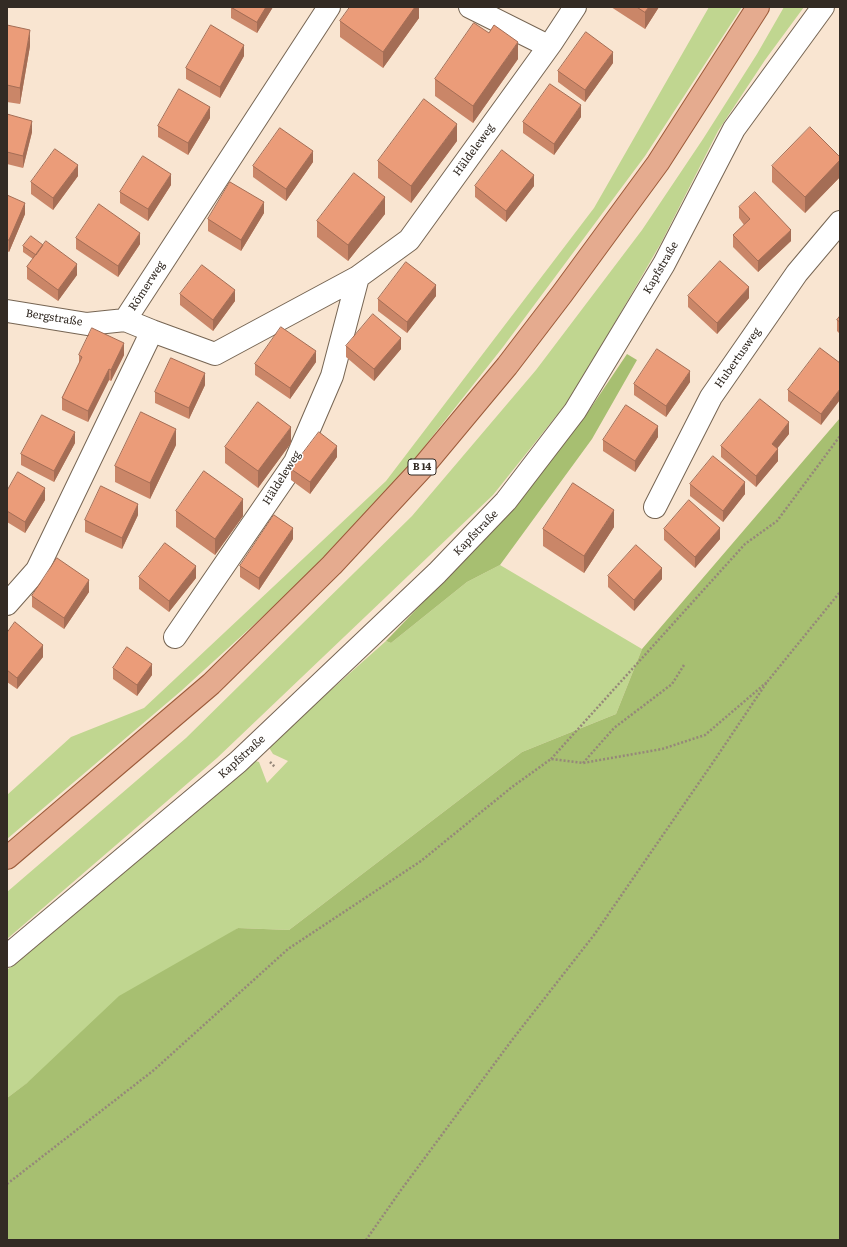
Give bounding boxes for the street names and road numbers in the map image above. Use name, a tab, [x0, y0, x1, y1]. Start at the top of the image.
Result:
street label: Häldeleweg	[451, 121, 497, 179]
street label: Kapfstraße	[641, 239, 681, 297]
street label: Römerweg	[126, 259, 168, 313]
street label: Bergstraße	[25, 307, 83, 329]
street label: Hubertusweg	[712, 325, 764, 391]
street label: Häldeleweg	[260, 449, 304, 507]
road number: B 14	[408, 459, 436, 475]
street label: Kapfstraße	[451, 507, 501, 559]
street label: Kapfstraße	[216, 733, 268, 781]

